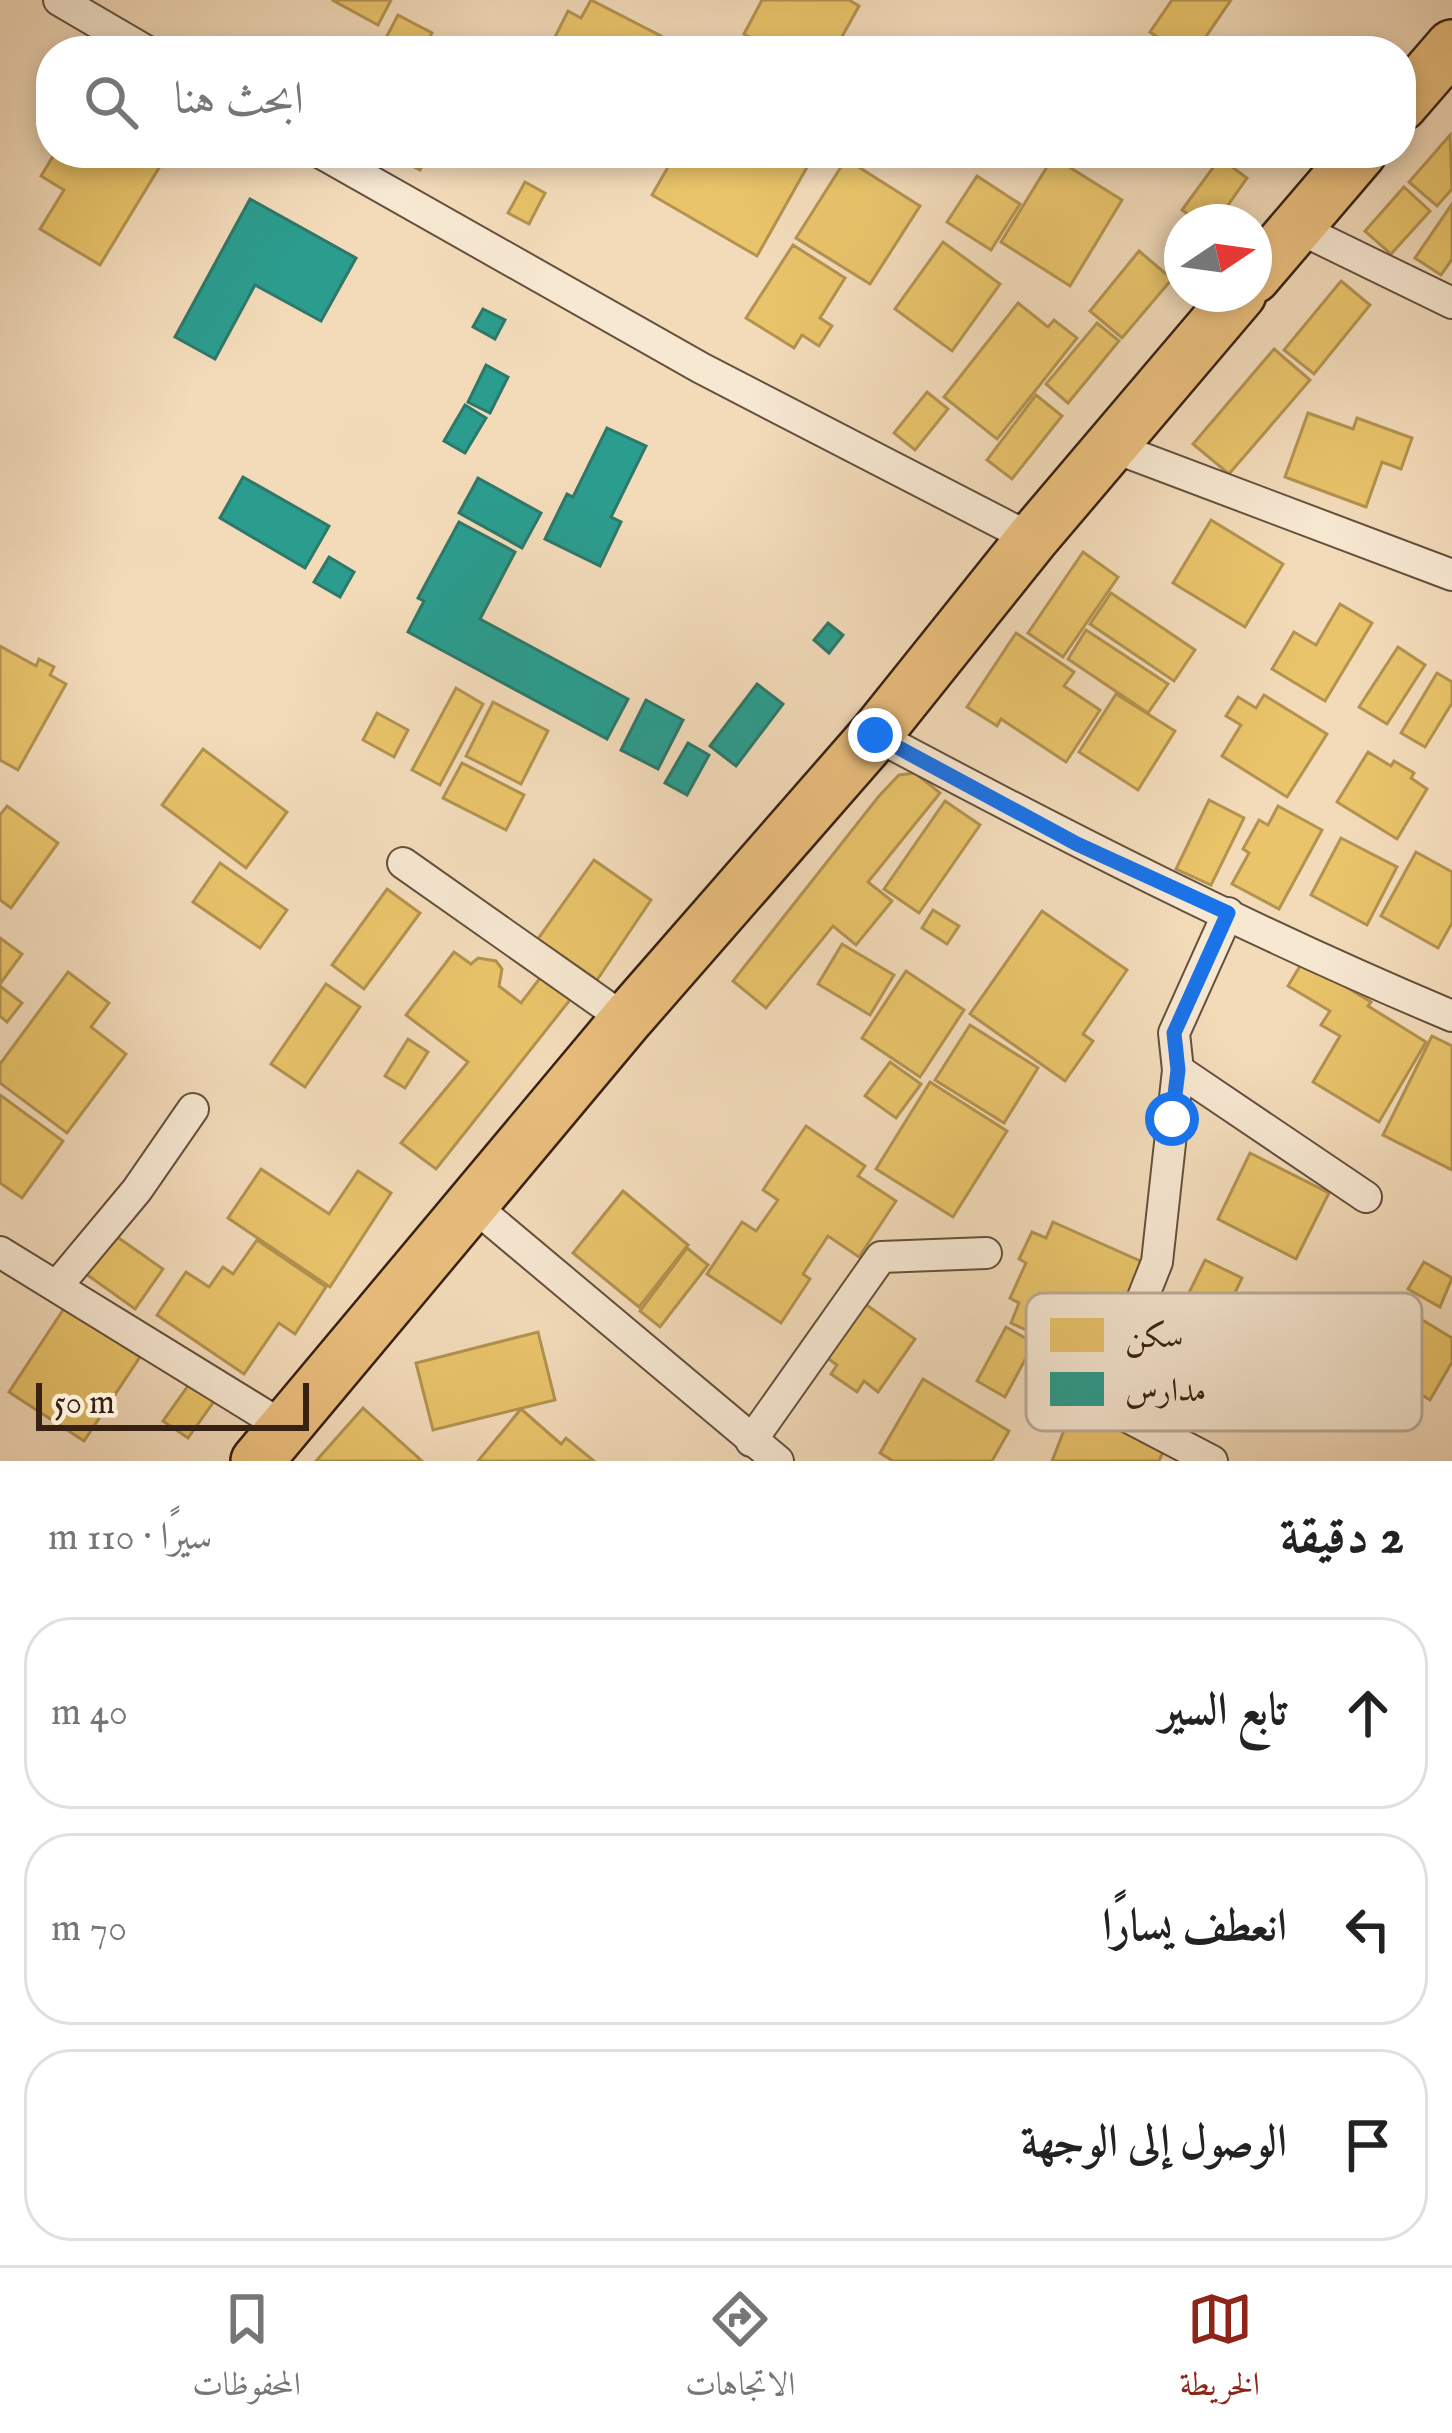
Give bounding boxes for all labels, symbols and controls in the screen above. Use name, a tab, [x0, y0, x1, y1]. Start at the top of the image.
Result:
search box	[36, 36, 1416, 168]
icon: search	[78, 69, 144, 135]
text: ابحث هنا	[174, 72, 304, 129]
north arrow	[1164, 204, 1272, 312]
route end	[848, 708, 902, 762]
route start	[1145, 1092, 1199, 1146]
legend	[1026, 1293, 1422, 1431]
text: سكن	[1125, 1317, 1183, 1359]
text: مدارس	[1125, 1371, 1206, 1413]
scale bar	[36, 1377, 309, 1430]
text: 50 m	[54, 1383, 115, 1425]
text: 2 دقيقة	[1280, 1506, 1404, 1571]
text: سيرًا · 110 m	[48, 1514, 212, 1563]
icon: ahead	[1335, 1680, 1401, 1746]
text: تابع السير	[1160, 1683, 1287, 1740]
text: 40 m	[51, 1689, 128, 1738]
icon: left	[1335, 1896, 1401, 1962]
text: انعطف يسارًا	[1102, 1899, 1287, 1956]
text: 70 m	[51, 1905, 127, 1954]
icon: arrive	[1335, 2112, 1401, 2178]
text: الوصول إلى الوجهة	[1021, 2115, 1287, 2172]
tab: المحفوظات	[192, 2286, 301, 2416]
tab: الاتجاهات	[685, 2286, 795, 2416]
tab: الخريطة	[1180, 2286, 1260, 2416]

